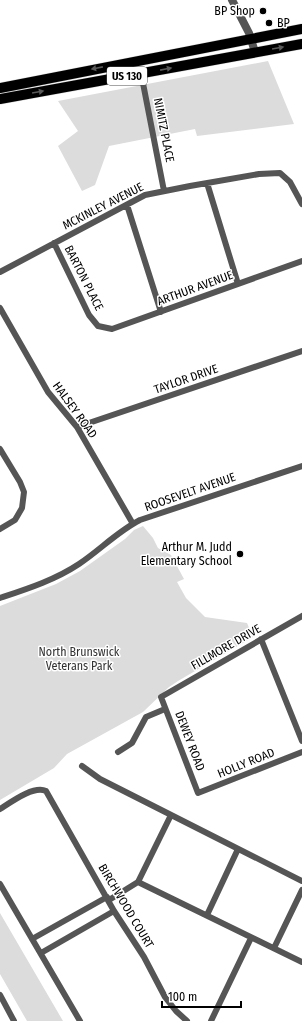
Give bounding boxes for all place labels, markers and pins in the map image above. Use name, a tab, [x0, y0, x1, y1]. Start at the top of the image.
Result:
place label: BP Shop	[214, 4, 255, 18]
marker: BP Shop	[258, 6, 268, 16]
place label: BP	[277, 16, 290, 30]
marker: BP	[264, 18, 274, 28]
place label: Arthur M. Judd Elementary School	[141, 540, 232, 568]
marker: Arthur M. Judd Elementary School	[235, 549, 245, 559]

